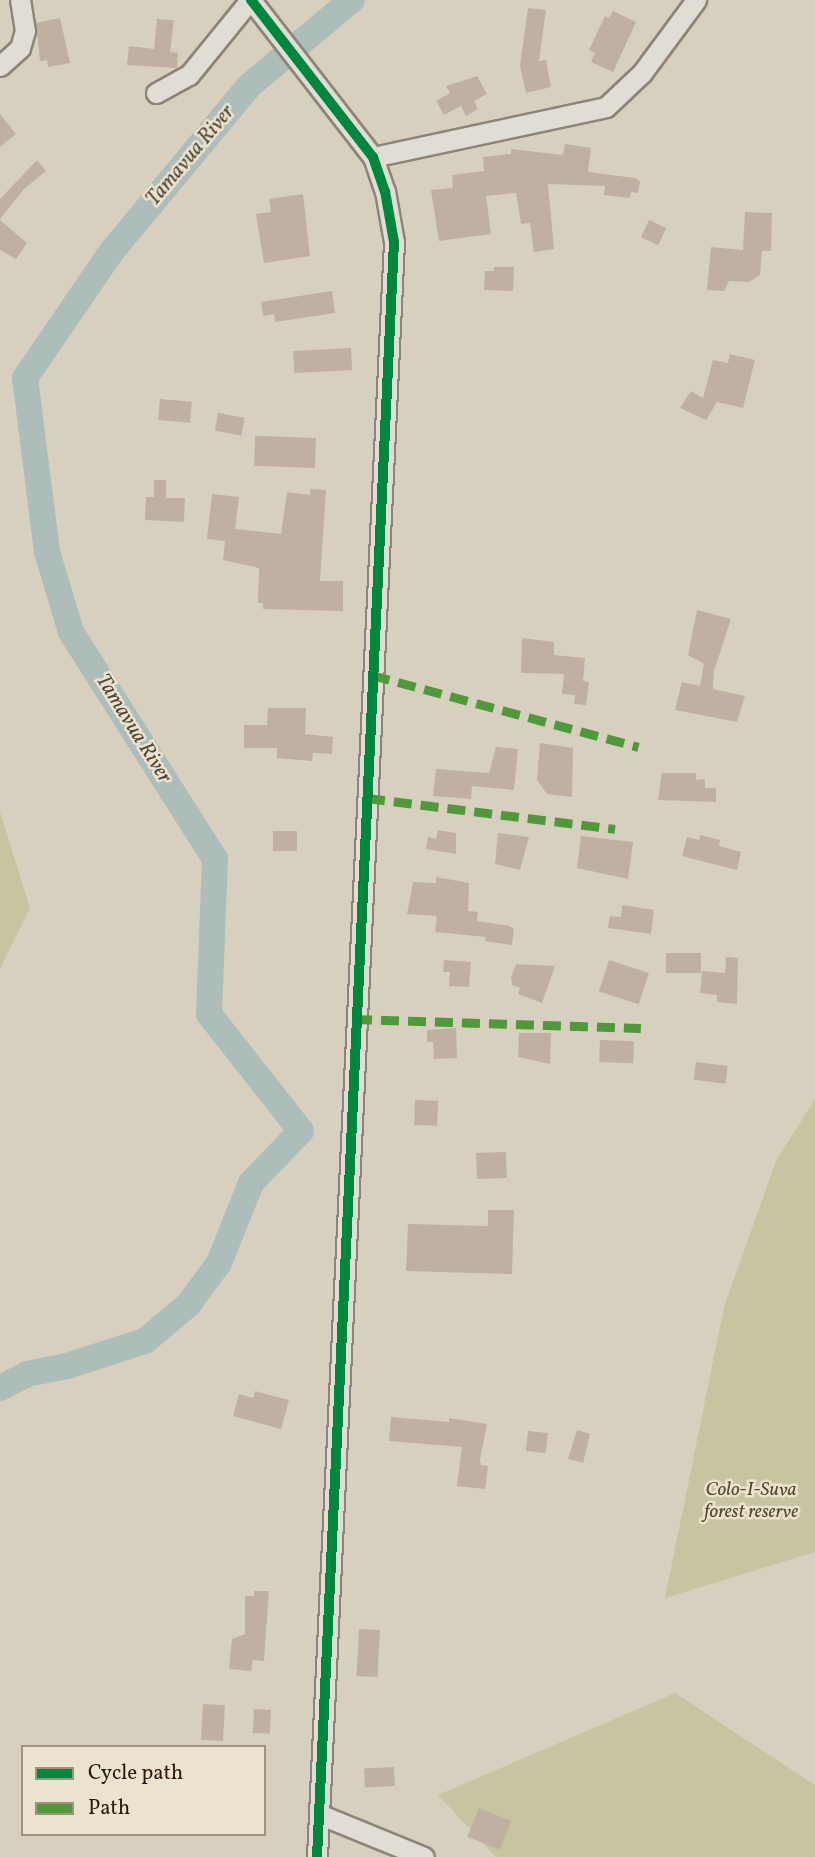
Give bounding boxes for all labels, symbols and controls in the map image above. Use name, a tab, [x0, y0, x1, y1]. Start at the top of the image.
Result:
water label: Tamavua River	[141, 100, 241, 212]
water label: Tamavua River	[89, 670, 177, 788]
park label: Colo-I-Suva forest reserve	[704, 1480, 798, 1524]
legend	[21, 1745, 266, 1836]
text: Cycle path	[88, 1759, 183, 1788]
text: Path	[88, 1794, 130, 1823]

